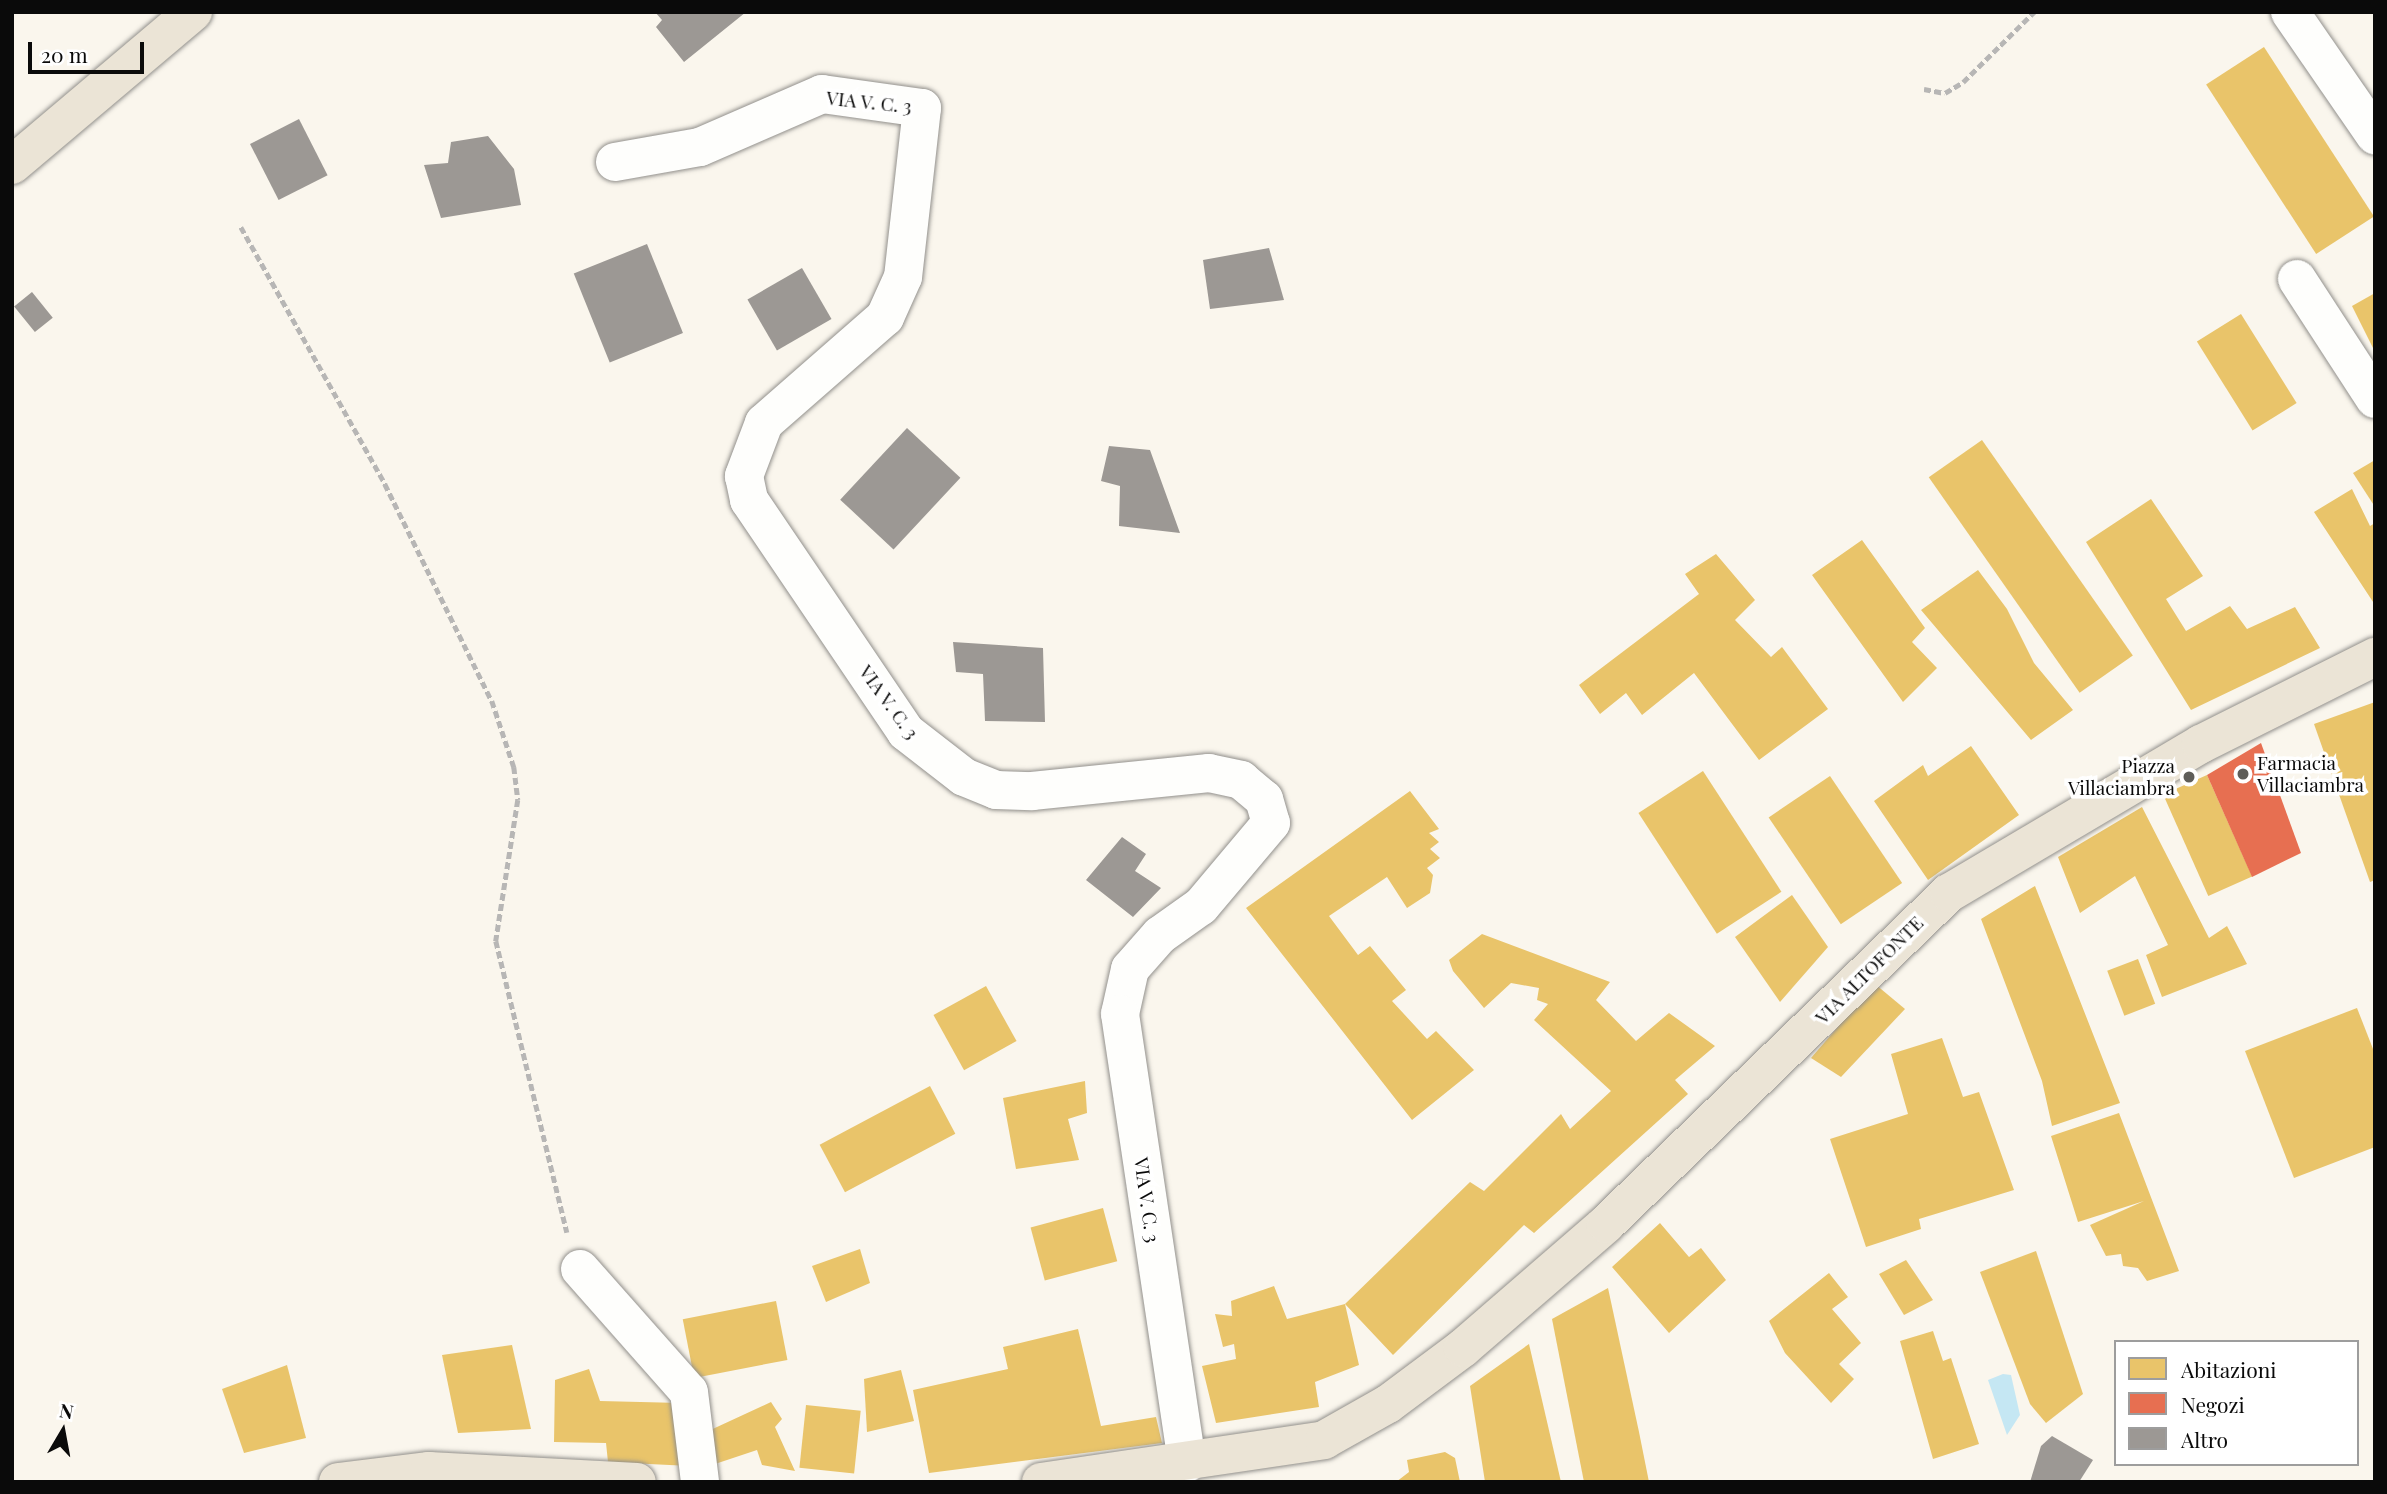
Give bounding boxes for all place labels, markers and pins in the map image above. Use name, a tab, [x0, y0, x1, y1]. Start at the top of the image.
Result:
place label: Farmacia Villaciambra	[2257, 752, 2364, 796]
place label: Piazza Villaciambra	[2068, 755, 2175, 799]
marker: Farmacia Villaciambra	[2235, 766, 2251, 782]
marker: Piazza Villaciambra	[2181, 769, 2197, 785]

